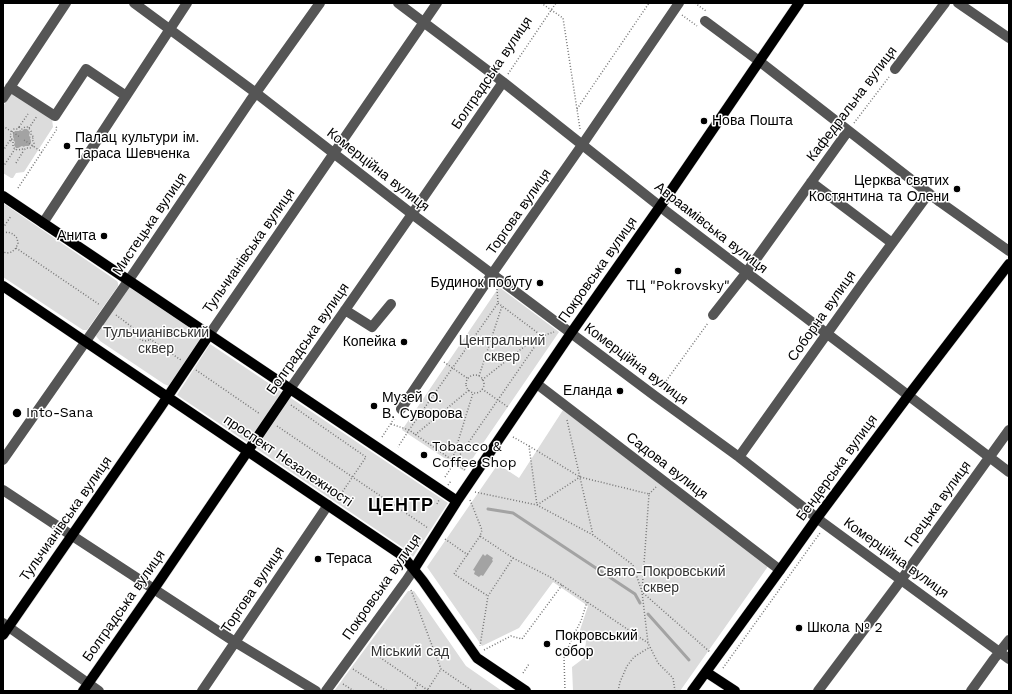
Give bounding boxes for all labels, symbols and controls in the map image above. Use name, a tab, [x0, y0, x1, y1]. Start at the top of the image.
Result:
street label: Болградська вулиця	[448, 13, 536, 133]
street label: Кафедральна вулиця	[803, 43, 901, 165]
place label: Нова Пошта	[712, 113, 793, 129]
marker: Нова Пошта	[699, 116, 709, 126]
street label: Комерційна вулиця	[323, 125, 433, 215]
place label: Палац культури ім. Тараса Шевченкa	[75, 130, 199, 162]
marker: Палац культури ім. Тараса Шевченкa	[62, 141, 72, 151]
street label: Торгова вулиця	[483, 166, 555, 258]
street label: Мистецька вулиця	[109, 169, 191, 279]
place label: Церква святих Костянтина та Олени	[809, 173, 949, 206]
street label: Авраамівська вулиця	[651, 179, 771, 277]
marker: Церква святих Костянтина та Олени	[952, 184, 962, 194]
street label: Тульчианівська вулиця	[199, 185, 299, 317]
street label: Покровська вулиця	[555, 214, 641, 326]
place label: Анита	[57, 228, 96, 244]
marker: Анита	[99, 231, 109, 241]
marker: ТЦ "Pokrovsky"	[673, 266, 683, 276]
street label: Соборна вулиця	[784, 267, 860, 365]
place label: Будинок побуту	[431, 275, 532, 291]
marker: Будинок побуту	[535, 278, 545, 288]
place label: ТЦ "Pokrovsky"	[626, 278, 730, 294]
street label: Болградська вулиця	[263, 280, 353, 398]
street label: Комерційна вулиця	[581, 319, 691, 409]
park label: Тульчианівський сквер	[103, 325, 209, 358]
park label: Центральний сквер	[459, 333, 545, 366]
place label: Копейка	[343, 334, 396, 350]
marker: Копейка	[399, 337, 409, 347]
place label: Еланда	[563, 383, 612, 399]
marker: Еланда	[615, 386, 625, 396]
place label: Музей О. В. Суворова	[382, 390, 463, 422]
marker: Музей О. В. Суворова	[369, 401, 379, 411]
place label: Into-Sana	[26, 405, 93, 421]
marker: Into-Sana	[11, 407, 23, 419]
street label: проспект Незалежності	[220, 412, 356, 510]
street label: Бендерська вулиця	[793, 412, 881, 524]
street label: Садова вулиця	[623, 429, 711, 503]
place label: Tobacco & Coffee Shop	[432, 439, 516, 472]
marker: Tobacco & Coffee Shop	[419, 450, 429, 460]
street label: Тульчианівська вулиця	[16, 453, 116, 585]
street label: Грецька вулиця	[901, 458, 975, 550]
district label: ЦЕНТР	[368, 495, 434, 517]
street label: Комерційна вулиця	[840, 514, 952, 602]
street label: Покровська вулиця	[339, 531, 425, 643]
street label: Торгова вулиця	[218, 543, 288, 637]
street label: Болградська вулиця	[79, 547, 169, 665]
place label: Тераса	[326, 551, 372, 567]
marker: Тераса	[313, 554, 323, 564]
park label: Свято-Покровський сквер	[596, 564, 726, 596]
place label: Школа № 2	[807, 620, 883, 636]
marker: Школа № 2	[794, 623, 804, 633]
place label: Покровський собор	[555, 628, 638, 660]
marker: Покровський собор	[542, 639, 552, 649]
park label: Міський сад	[371, 644, 449, 660]

